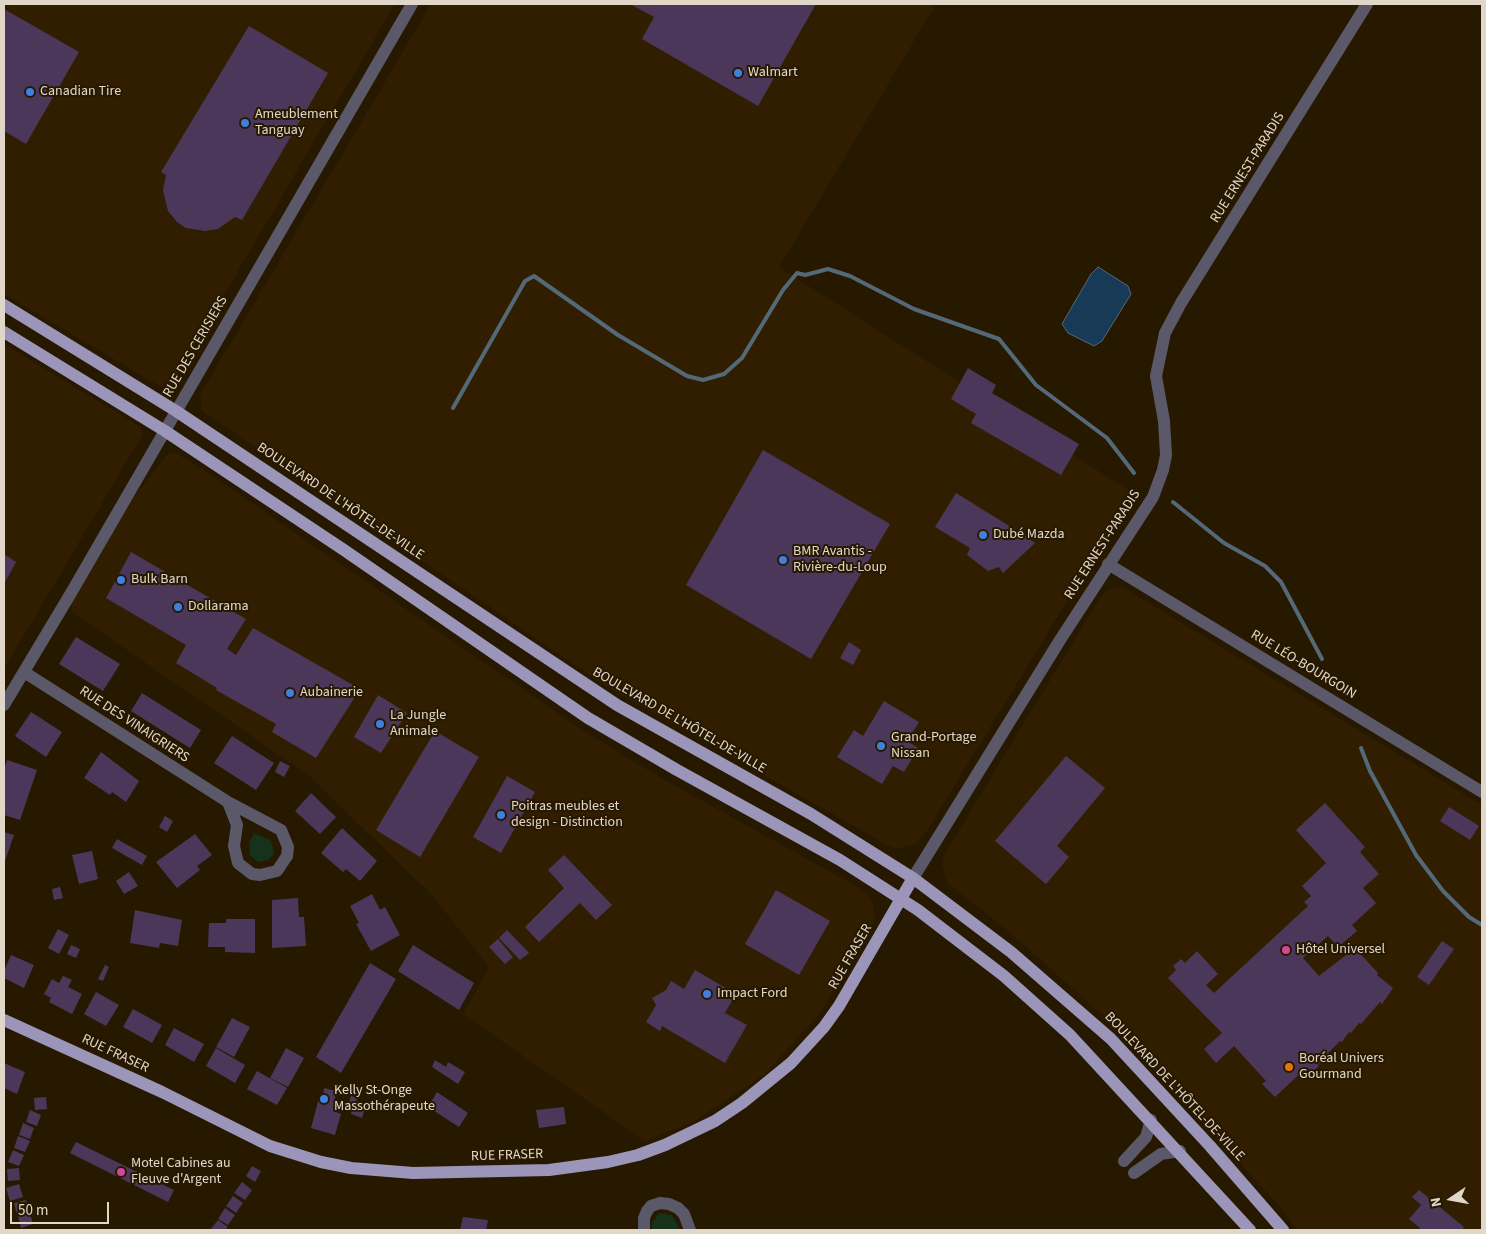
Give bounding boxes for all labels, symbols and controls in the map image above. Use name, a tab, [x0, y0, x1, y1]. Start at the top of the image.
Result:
place label: Walmart	[748, 65, 798, 81]
marker: Walmart	[732, 67, 744, 79]
place label: Canadian Tire	[40, 84, 121, 100]
marker: Canadian Tire	[24, 86, 36, 98]
place label: Ameublement Tanguay	[255, 107, 338, 140]
street label: RUE ERNEST-PARADIS	[1207, 110, 1289, 226]
marker: Ameublement Tanguay	[239, 117, 251, 129]
street label: RUE DES CERISIERS	[160, 293, 232, 401]
street label: BOULEVARD DE L'HÔTEL-DE-VILLE	[253, 440, 427, 564]
street label: RUE ERNEST-PARADIS	[1061, 487, 1145, 603]
place label: Dubé Mazda	[993, 527, 1065, 543]
marker: Dubé Mazda	[977, 529, 989, 541]
place label: BMR Avantis - Rivière-du-Loup	[793, 544, 887, 576]
marker: BMR Avantis - Rivière-du-Loup	[777, 554, 789, 566]
place label: Bulk Barn	[131, 572, 188, 588]
marker: Bulk Barn	[115, 574, 127, 586]
place label: Dollarama	[188, 599, 249, 615]
marker: Dollarama	[172, 601, 184, 613]
street label: RUE LÉO-BOURGOIN	[1247, 627, 1359, 703]
street label: BOULEVARD DE L'HÔTEL-DE-VILLE	[589, 664, 769, 778]
street label: RUE DES VINAIGRIERS	[76, 683, 192, 767]
place label: Aubainerie	[300, 685, 363, 701]
marker: Aubainerie	[284, 687, 296, 699]
place label: La Jungle Animale	[390, 708, 446, 740]
marker: La Jungle Animale	[374, 718, 386, 730]
place label: Grand-Portage Nissan	[891, 730, 976, 762]
marker: Grand-Portage Nissan	[875, 740, 887, 752]
place label: Poitras meubles et design - Distinction	[511, 799, 623, 832]
marker: Poitras meubles et design - Distinction	[495, 809, 507, 821]
street label: RUE FRASER	[826, 921, 876, 993]
place label: Hôtel Universel	[1296, 942, 1385, 958]
marker: Hôtel Universel	[1280, 944, 1292, 956]
place label: Impact Ford	[717, 986, 787, 1002]
marker: Impact Ford	[701, 988, 713, 1000]
street label: BOULEVARD DE L'HÔTEL-DE-VILLE	[1100, 1009, 1248, 1165]
street label: RUE FRASER	[79, 1031, 151, 1077]
place label: Boréal Univers Gourmand	[1299, 1051, 1384, 1084]
marker: Boréal Univers Gourmand	[1283, 1061, 1295, 1073]
place label: Kelly St-Onge Massothérapeute	[334, 1083, 435, 1116]
marker: Kelly St-Onge Massothérapeute	[318, 1093, 330, 1105]
street label: RUE FRASER	[471, 1146, 543, 1166]
place label: Motel Cabines au Fleuve d'Argent	[131, 1156, 231, 1188]
marker: Motel Cabines au Fleuve d'Argent	[115, 1166, 127, 1178]
north arrow	[1426, 1174, 1476, 1224]
scale bar	[12, 1192, 111, 1224]
text: N	[1426, 1195, 1447, 1209]
text: 50 m	[18, 1200, 48, 1221]

